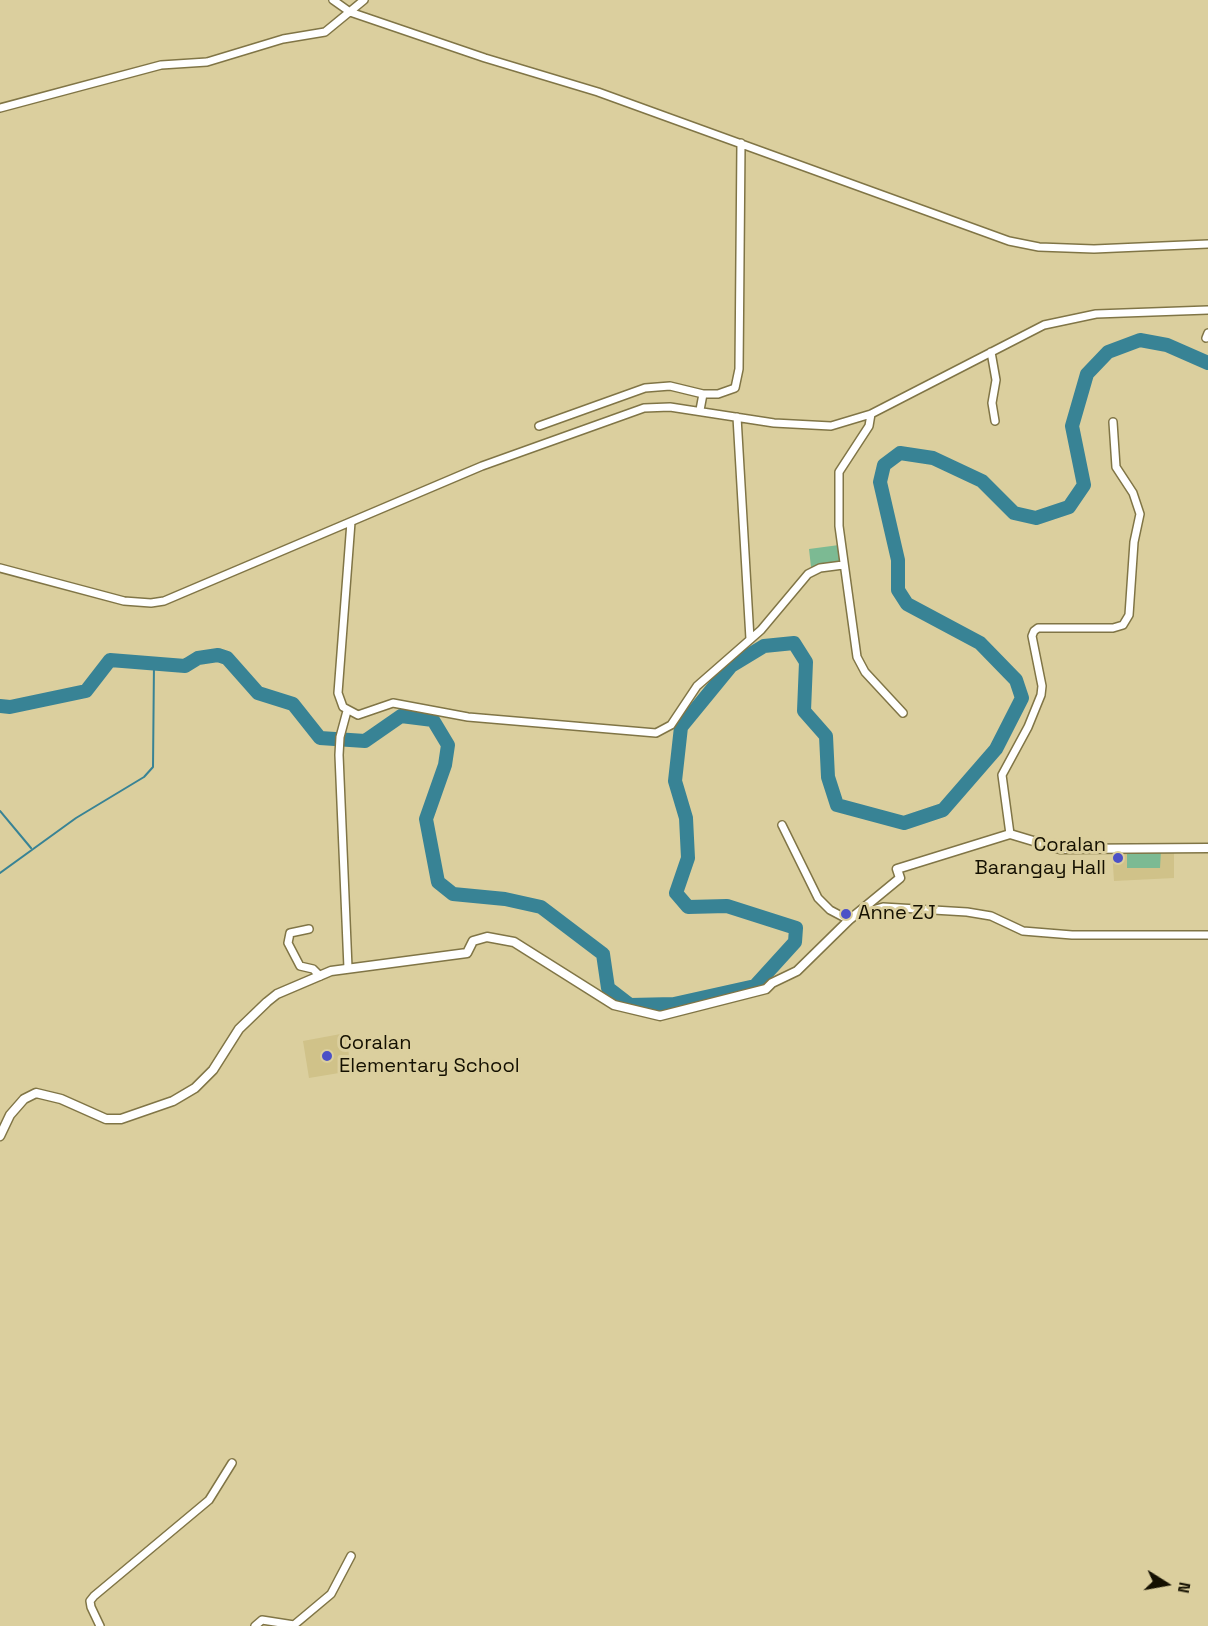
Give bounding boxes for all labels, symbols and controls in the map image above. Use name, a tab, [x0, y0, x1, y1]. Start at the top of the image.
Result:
place label: Coralan Barangay Hall	[974, 834, 1106, 881]
marker: Coralan Barangay Hall	[1111, 851, 1125, 865]
place label: Anne ZJ	[858, 902, 936, 926]
marker: Anne ZJ	[839, 907, 853, 921]
place label: Coralan Elementary School	[339, 1032, 520, 1079]
marker: Coralan Elementary School	[320, 1049, 334, 1063]
north arrow	[1136, 1554, 1196, 1614]
text: N	[1173, 1580, 1195, 1595]

